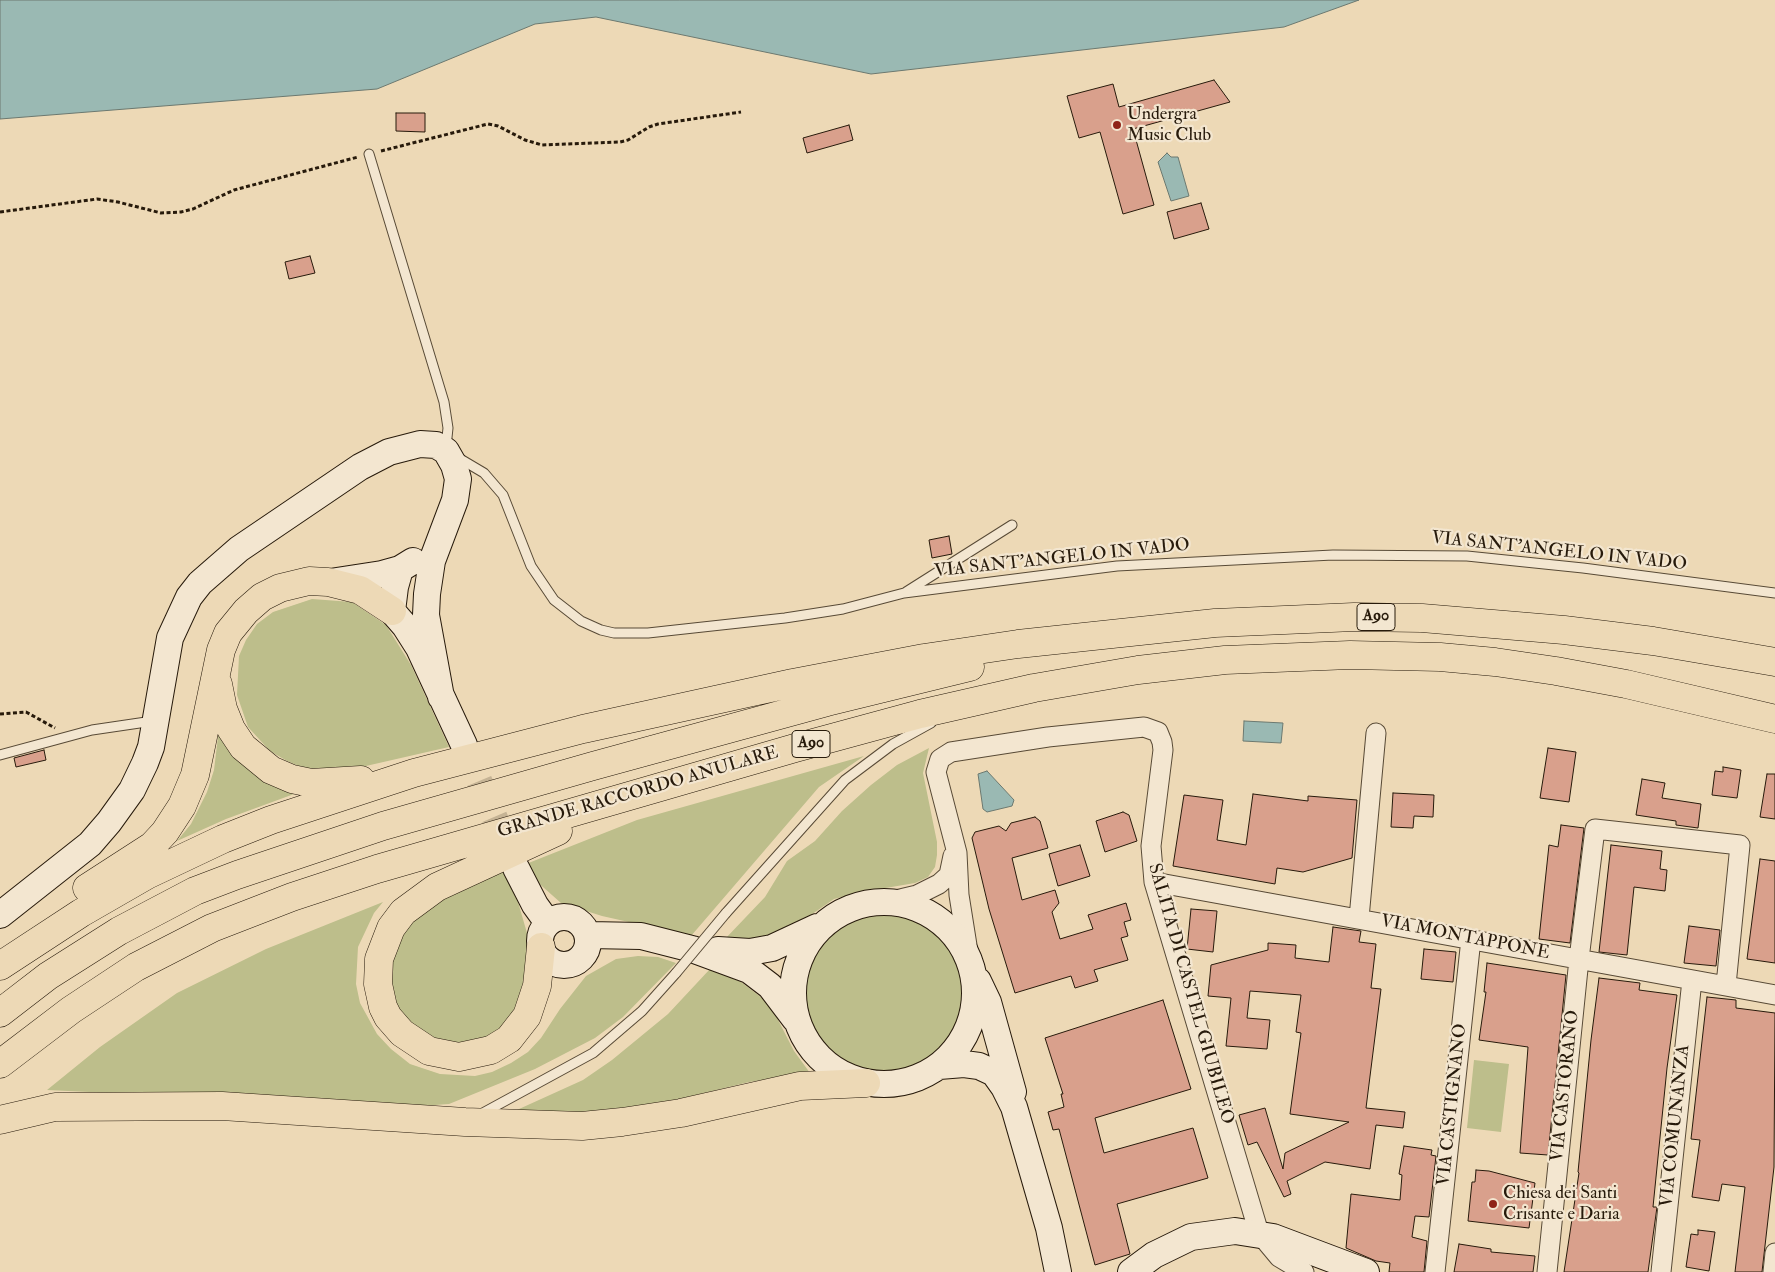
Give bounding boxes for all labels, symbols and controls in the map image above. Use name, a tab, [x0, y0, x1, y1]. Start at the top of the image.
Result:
place label: Undergra Music Club	[1127, 104, 1211, 146]
marker: Undergra Music Club	[1111, 119, 1123, 131]
street label: VIA SANT'ANGELO IN VADO	[1430, 528, 1688, 576]
street label: VIA SANT'ANGELO IN VADO	[933, 535, 1191, 583]
road number: A90	[1357, 604, 1395, 630]
road number: A90	[792, 731, 830, 758]
street label: GRANDE RACCORDO ANULARE	[495, 743, 781, 843]
street label: SALITA DI CASTEL GIUBILEO	[1142, 861, 1238, 1127]
street label: VIA MONTAPPONE	[1379, 911, 1551, 965]
street label: VIA CASTORANO	[1547, 1009, 1585, 1163]
street label: VIA CASTIGNANO	[1434, 1023, 1472, 1187]
street label: VIA COMUNANZA	[1657, 1044, 1695, 1208]
place label: Chiesa dei Santi Crisante e Daria	[1503, 1183, 1620, 1226]
marker: Chiesa dei Santi Crisante e Daria	[1487, 1198, 1499, 1210]

